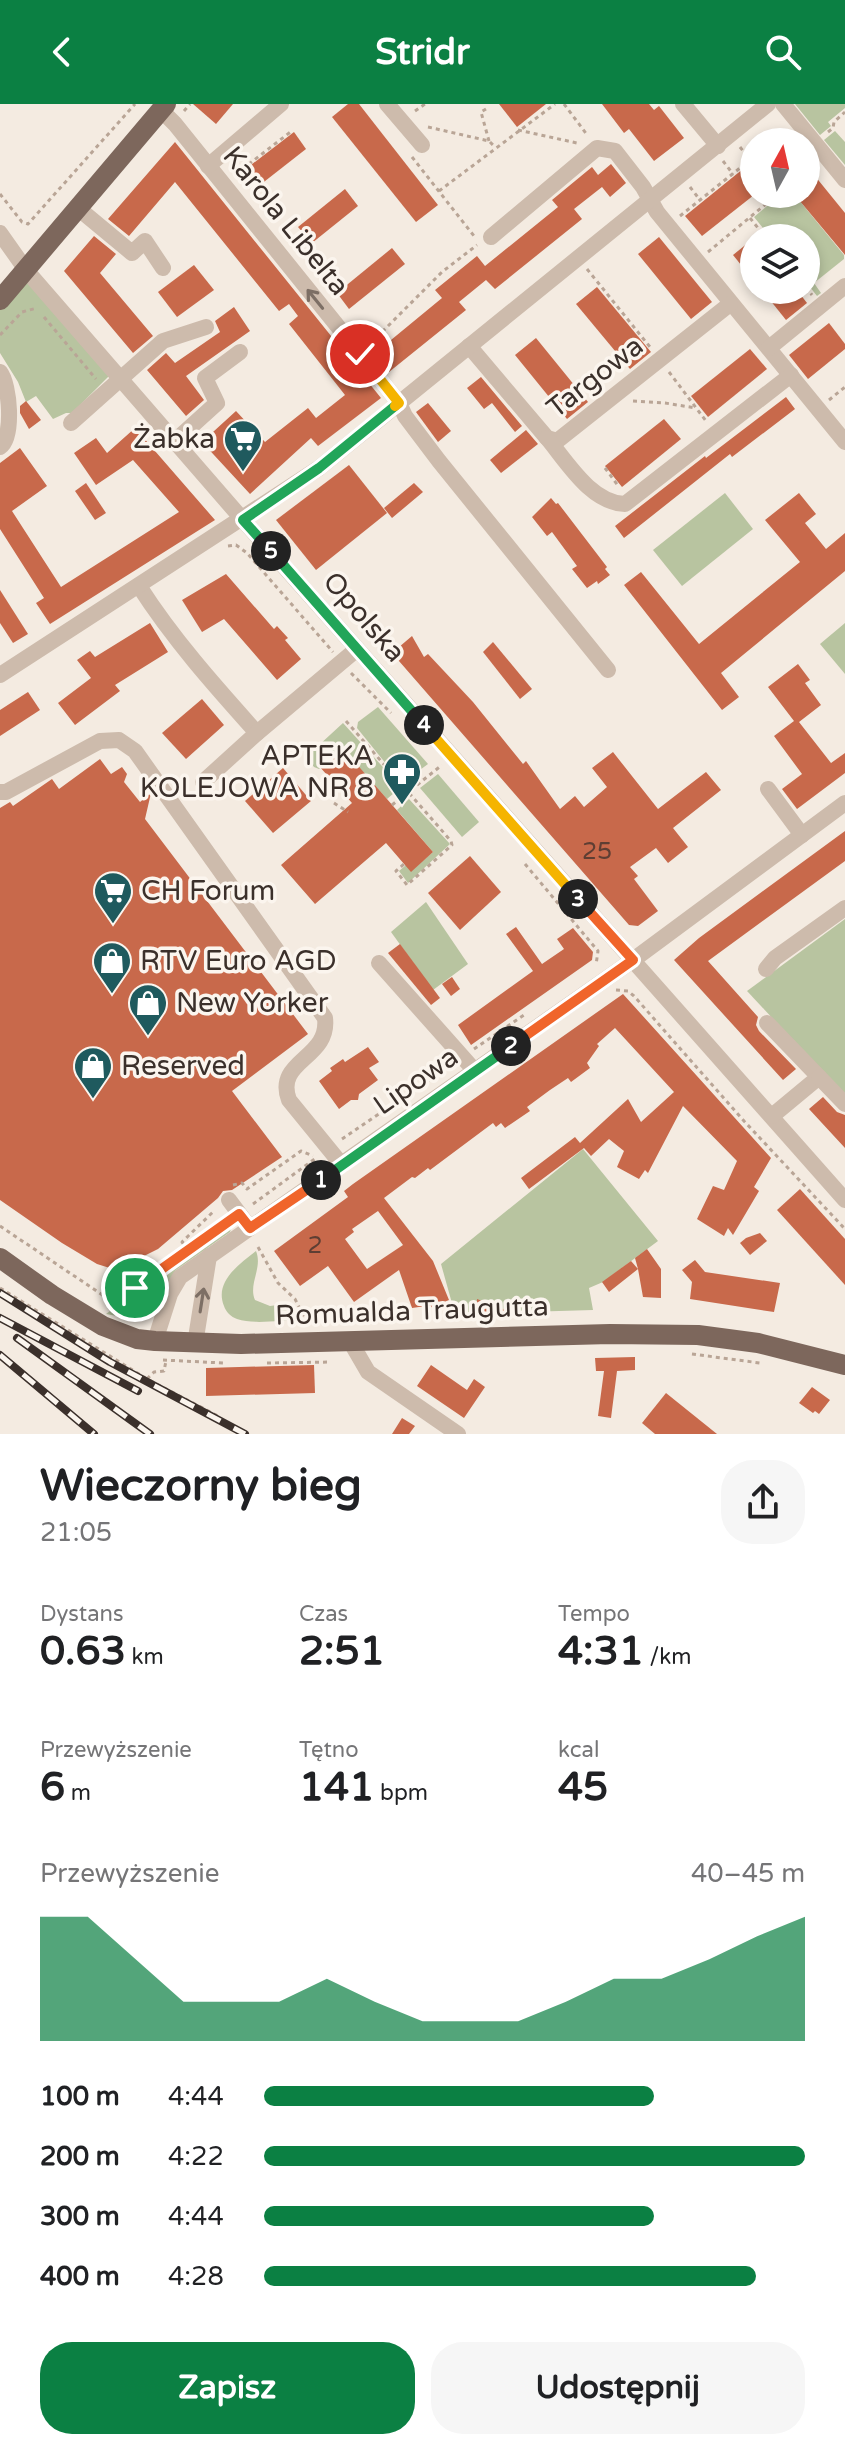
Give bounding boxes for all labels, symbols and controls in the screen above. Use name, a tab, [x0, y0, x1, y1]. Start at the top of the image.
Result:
icon: back	[40, 30, 84, 74]
icon: search	[761, 30, 805, 74]
text: Stridr	[375, 31, 470, 74]
north arrow	[740, 128, 820, 208]
map controls	[740, 128, 820, 304]
street label: Karola Libelta	[216, 140, 356, 302]
button: layers	[740, 224, 820, 304]
one-way arrow	[306, 289, 324, 309]
pin	[326, 320, 394, 388]
street label: Targowa	[540, 329, 650, 425]
icon: check	[338, 332, 382, 376]
supermarket icon: Żabka	[222, 418, 264, 473]
place label: Żabka	[133, 422, 215, 456]
pin: 5	[251, 531, 291, 571]
text: 5	[264, 538, 278, 564]
street label: Opolska	[316, 565, 412, 669]
pin: 4	[404, 705, 444, 745]
text: 4	[417, 712, 431, 738]
place label: APTEKA KOLEJOWA NR 8	[140, 739, 374, 805]
pharmacy icon: APTEKA KOLEJOWA NR 8	[381, 751, 423, 806]
house number: 25	[582, 837, 612, 866]
supermarket icon: CH Forum	[92, 870, 134, 925]
place label: CH Forum	[141, 874, 275, 908]
pin: 3	[558, 879, 598, 919]
text: 3	[571, 886, 585, 912]
shop icon: RTV Euro AGD	[91, 940, 133, 995]
place label: RTV Euro AGD	[140, 944, 337, 978]
shop icon: New Yorker	[127, 982, 169, 1037]
place label: New Yorker	[176, 986, 329, 1020]
pin: 2	[491, 1026, 531, 1066]
text: 2	[504, 1033, 518, 1059]
street label: Lipowa	[367, 1040, 465, 1122]
shop icon: Reserved	[72, 1045, 114, 1100]
place label: Reserved	[121, 1049, 245, 1083]
pin: 1	[301, 1160, 341, 1200]
text: 1	[314, 1167, 328, 1193]
house number: 2	[307, 1231, 323, 1260]
pin	[101, 1254, 169, 1322]
icon: arrive	[113, 1266, 157, 1310]
one-way arrow	[195, 1288, 210, 1313]
street label: Romualda Traugutta	[275, 1289, 549, 1333]
text: Wieczorny bieg	[40, 1460, 362, 1513]
button: share	[721, 1460, 805, 1544]
text: 21:05	[40, 1517, 112, 1548]
text: Dystans	[40, 1601, 124, 1627]
text: Czas	[299, 1601, 348, 1627]
text: Tempo	[558, 1601, 630, 1627]
text: 0.63	[40, 1627, 126, 1675]
text: 2:51	[299, 1627, 385, 1675]
text: 4:31	[558, 1627, 644, 1675]
text: km	[126, 1644, 164, 1670]
text: /km	[644, 1644, 691, 1670]
text: Przewyższenie	[40, 1737, 192, 1763]
text: Tętno	[299, 1737, 359, 1763]
text: kcal	[558, 1737, 599, 1763]
text: 6	[40, 1763, 65, 1811]
text: 141	[299, 1763, 374, 1811]
text: 45	[558, 1763, 608, 1811]
text: m	[65, 1780, 91, 1806]
text: bpm	[374, 1780, 428, 1806]
text: Przewyższenie	[40, 1858, 219, 1889]
text: 40–45 m	[691, 1858, 805, 1889]
text: 100 m	[40, 2081, 120, 2112]
text: 4:44	[168, 2081, 224, 2112]
text: 200 m	[40, 2141, 120, 2172]
text: 4:22	[168, 2141, 224, 2172]
text: 300 m	[40, 2201, 120, 2232]
text: 4:44	[168, 2201, 224, 2232]
text: 400 m	[40, 2261, 120, 2292]
text: 4:28	[168, 2261, 224, 2292]
button: Zapisz	[40, 2342, 415, 2434]
button: Udostępnij	[431, 2342, 805, 2434]

